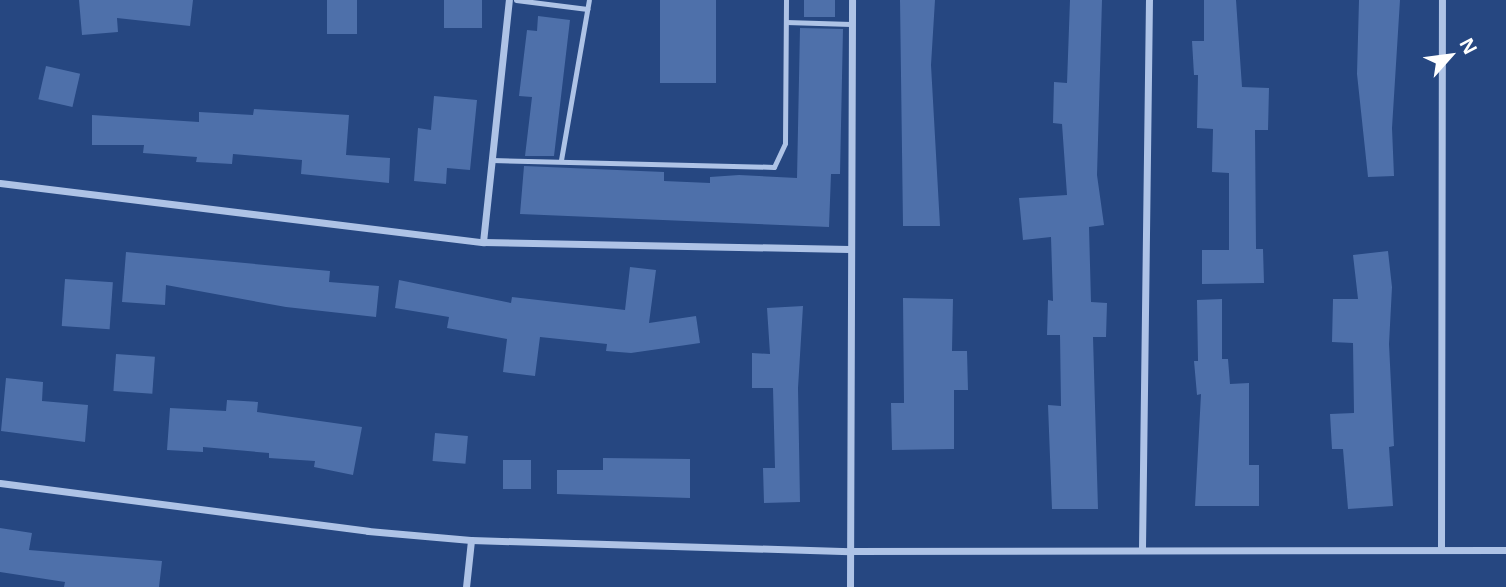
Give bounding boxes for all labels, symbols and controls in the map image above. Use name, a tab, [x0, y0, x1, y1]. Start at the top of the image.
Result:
north arrow	[1415, 21, 1485, 91]
text: N	[1453, 33, 1484, 59]

